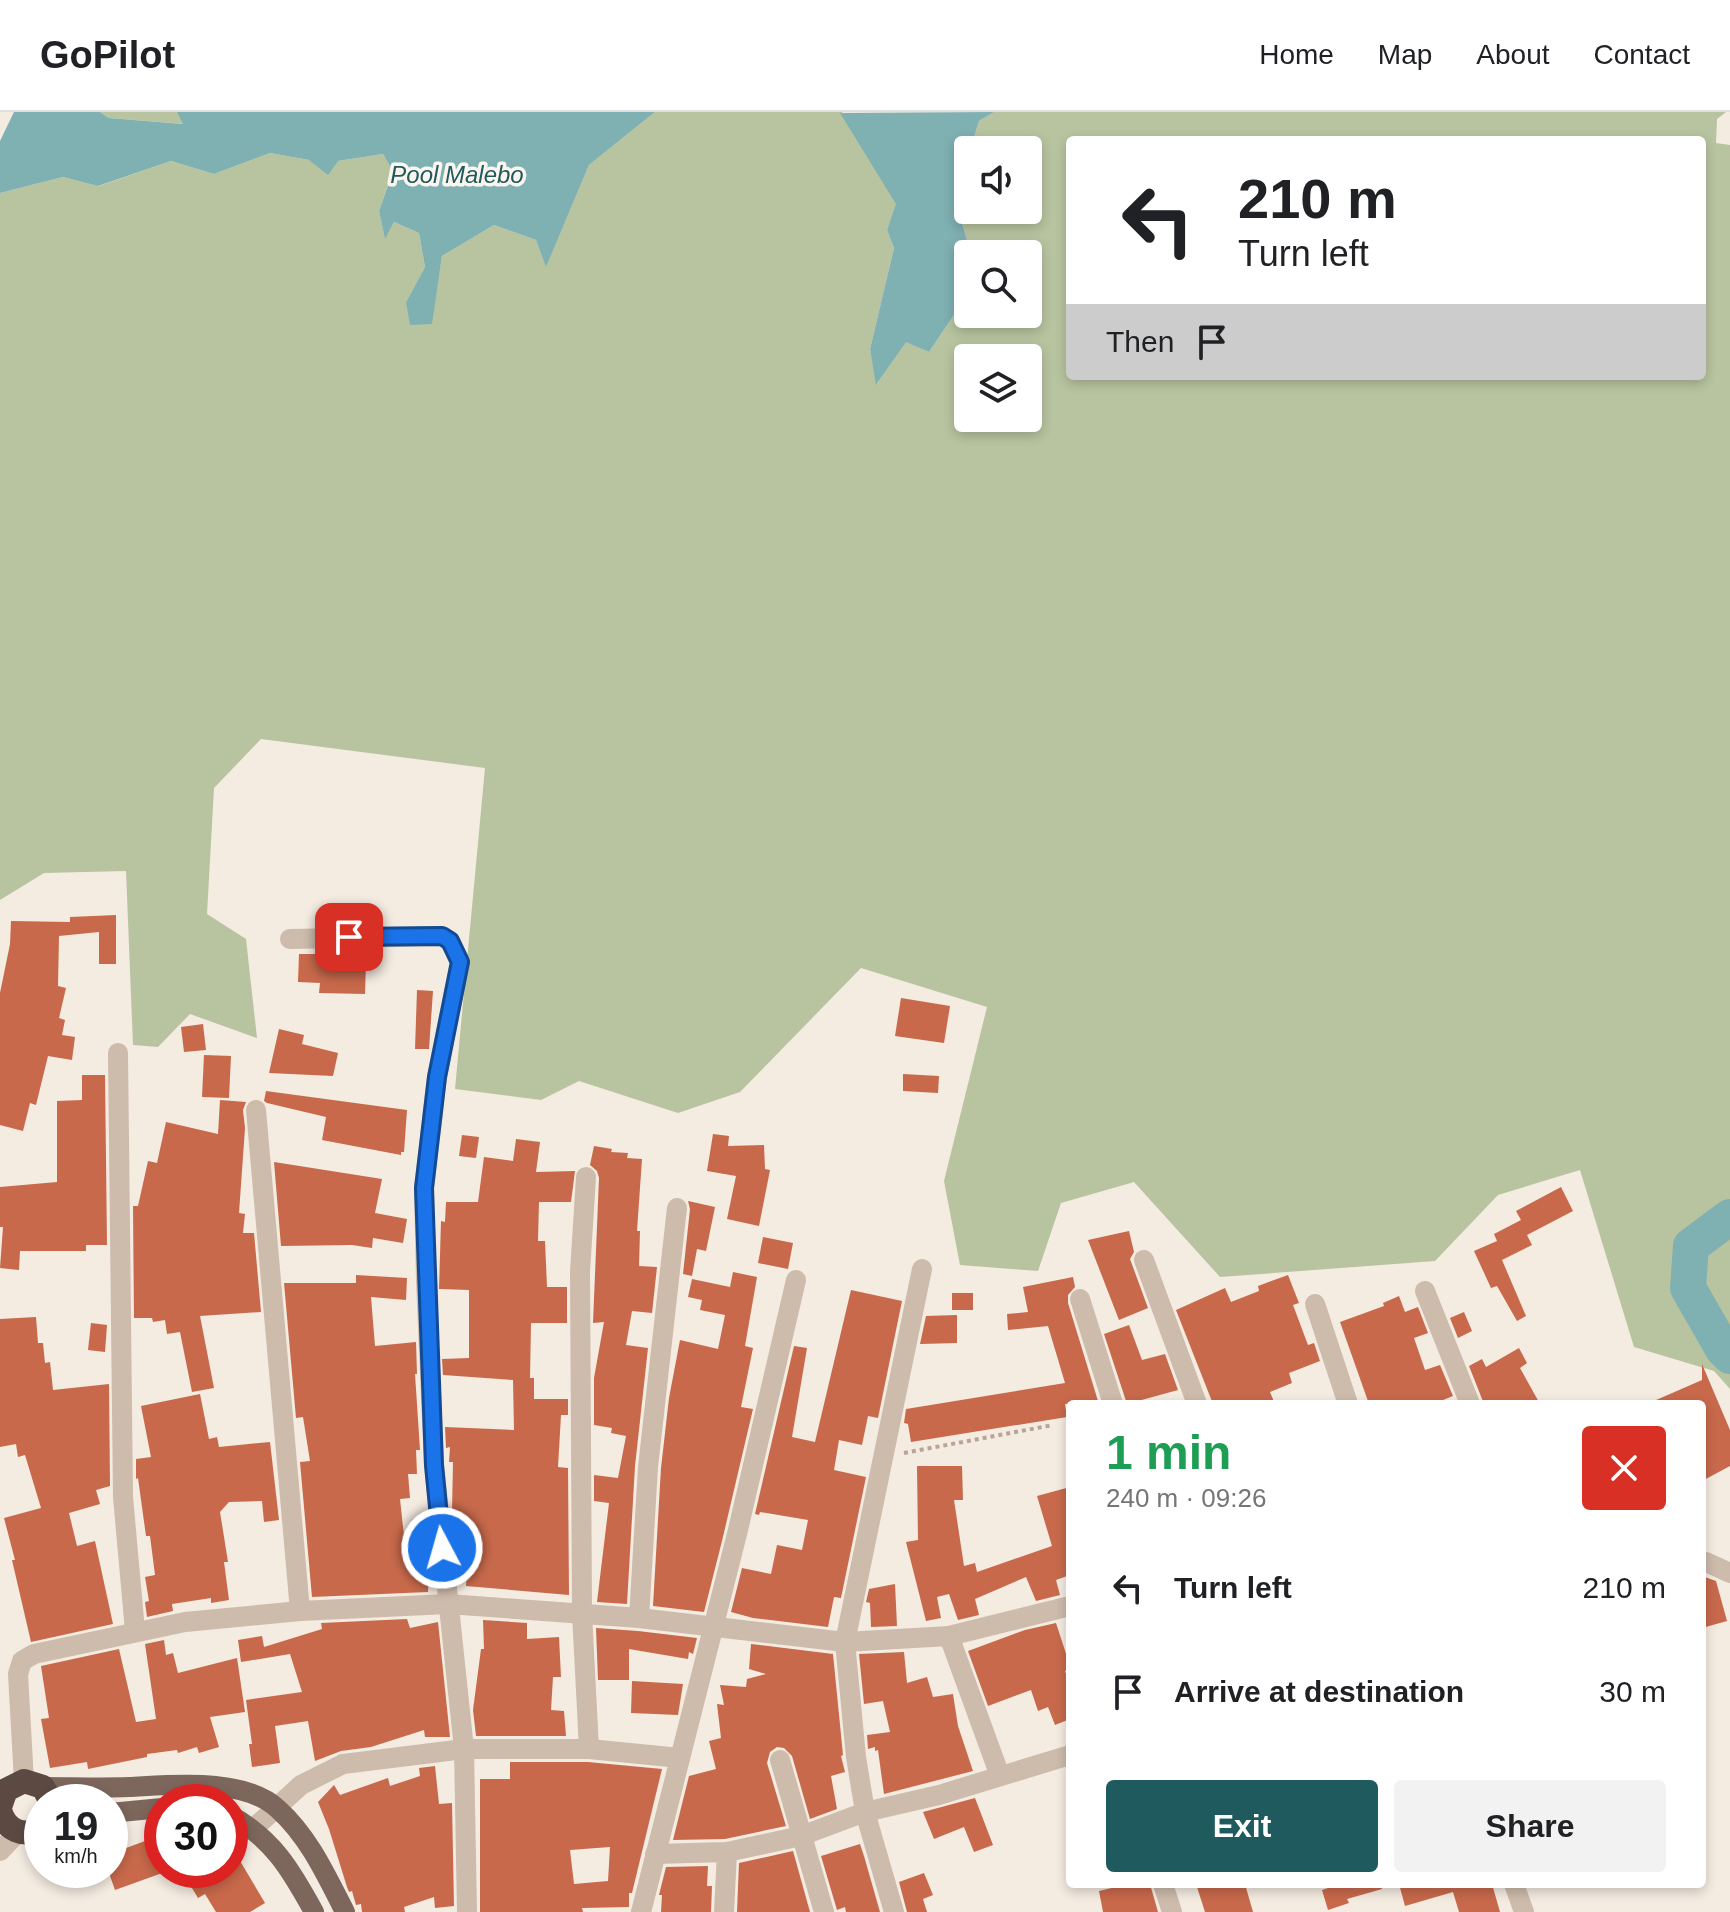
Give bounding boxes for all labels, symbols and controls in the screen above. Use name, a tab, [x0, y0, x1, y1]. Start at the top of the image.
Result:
text: GoPilot	[40, 34, 175, 76]
text: Home	[1259, 39, 1334, 70]
text: Map	[1378, 39, 1432, 70]
text: About	[1476, 39, 1550, 70]
text: Contact	[1594, 39, 1690, 70]
map controls	[954, 136, 1042, 432]
button: sound	[954, 136, 1042, 224]
water label: Pool Malebo	[390, 161, 524, 188]
text: 210 m	[1238, 167, 1397, 230]
icon: left	[1106, 168, 1210, 272]
text: Turn left	[1238, 233, 1369, 274]
button: search	[954, 240, 1042, 328]
icon: arrive	[1190, 320, 1234, 364]
text: Then	[1106, 325, 1174, 358]
button: layers	[954, 344, 1042, 432]
pin	[315, 903, 383, 971]
icon: arrive	[327, 915, 371, 959]
text: 1 min	[1106, 1426, 1231, 1479]
button: close	[1582, 1426, 1666, 1510]
text: 240 m · 09:26	[1106, 1483, 1266, 1513]
position arrow	[400, 1506, 484, 1590]
icon: left	[1106, 1566, 1150, 1610]
text: Turn left	[1174, 1571, 1292, 1604]
text: 210 m	[1583, 1571, 1666, 1604]
icon: arrive	[1106, 1670, 1150, 1714]
text: Arrive at destination	[1174, 1675, 1464, 1708]
text: 30 m	[1599, 1675, 1666, 1708]
button: Exit	[1106, 1780, 1378, 1872]
button: Share	[1394, 1780, 1666, 1872]
speed limit sign: 30	[144, 1784, 248, 1888]
text: 19	[54, 1804, 98, 1848]
text: km/h	[54, 1845, 98, 1867]

